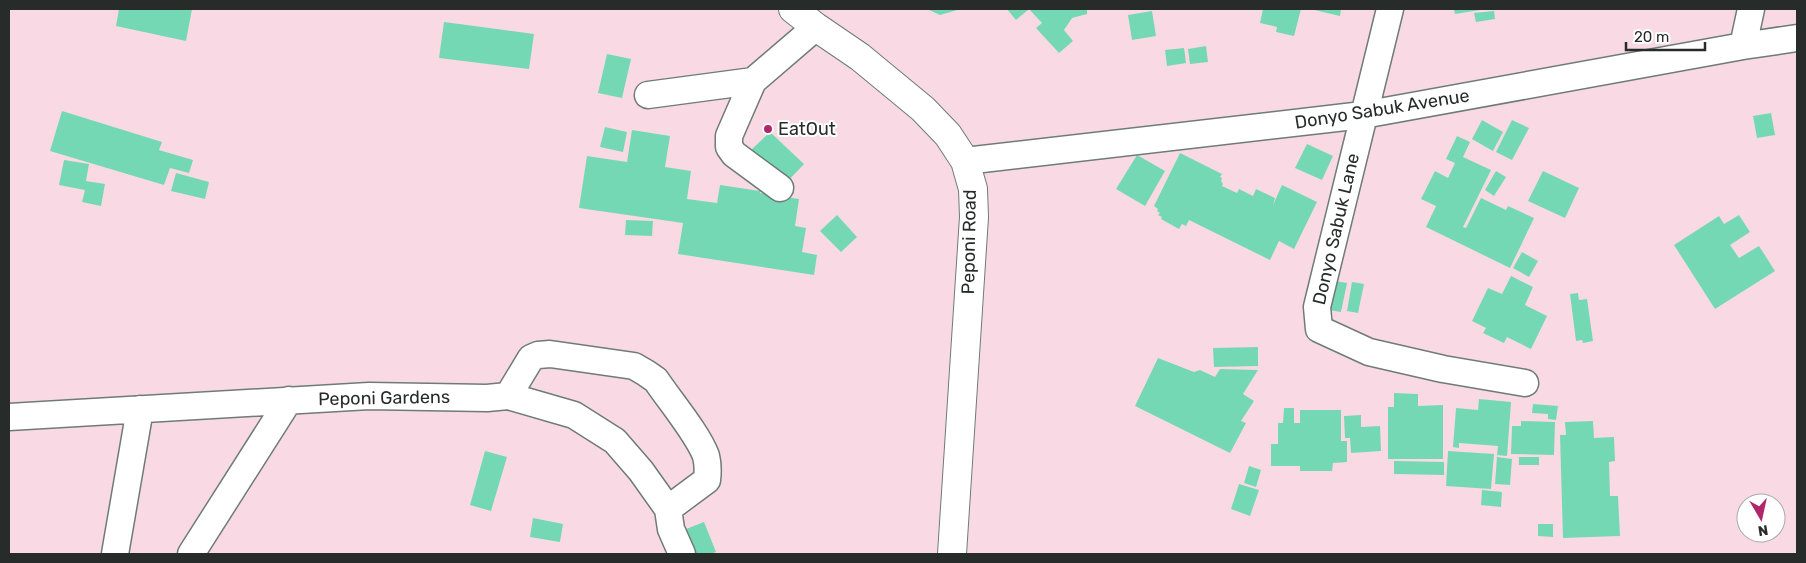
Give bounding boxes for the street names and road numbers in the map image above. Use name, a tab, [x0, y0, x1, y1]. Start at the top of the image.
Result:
street label: Donyo Sabuk Avenue	[1293, 84, 1471, 134]
street label: Donyo Sabuk Lane	[1308, 151, 1364, 307]
street label: Peponi Road	[957, 189, 981, 295]
street label: Peponi Gardens	[318, 386, 450, 410]

